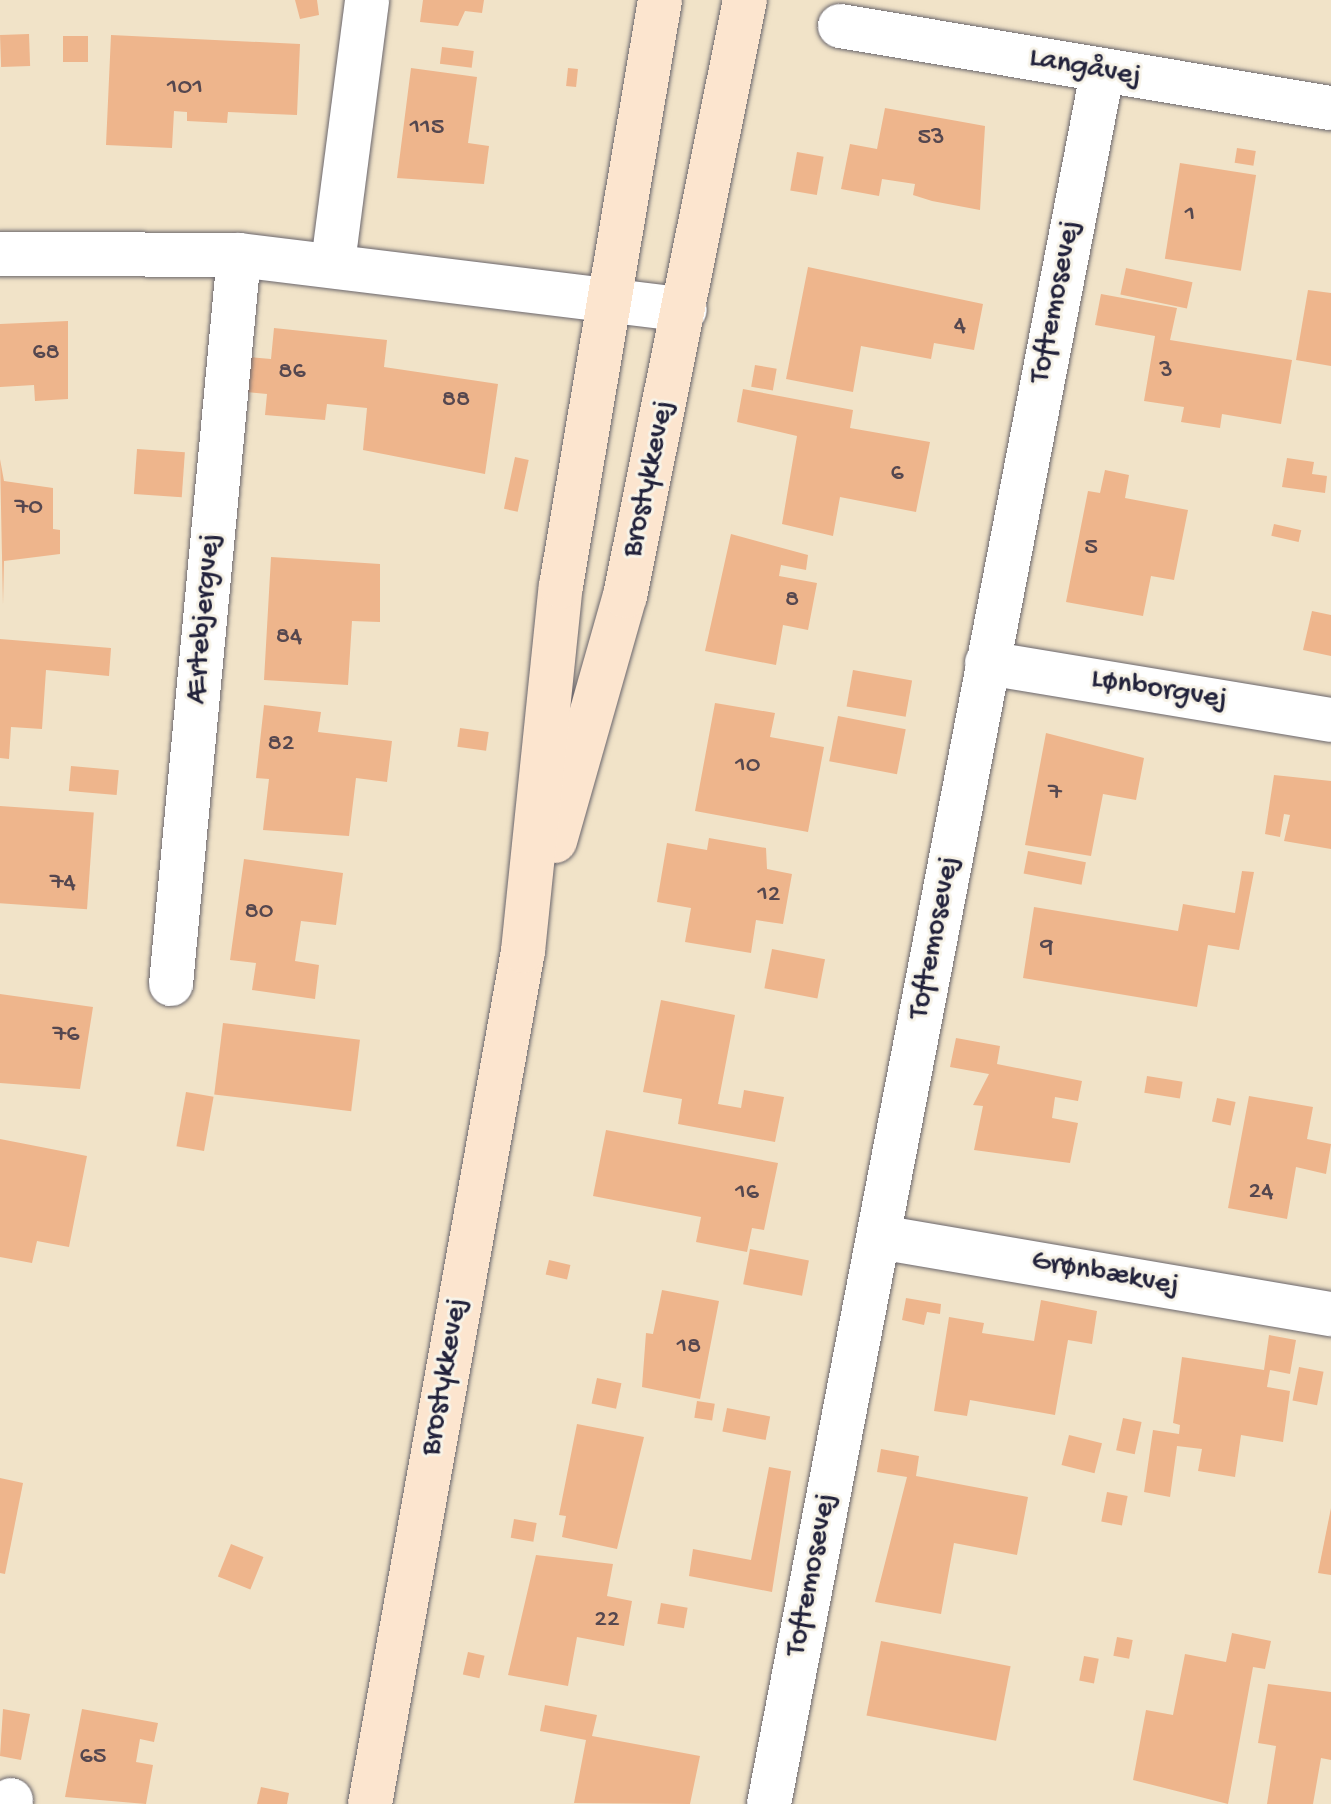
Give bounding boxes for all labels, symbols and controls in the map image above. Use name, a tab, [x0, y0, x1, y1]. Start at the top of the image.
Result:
street label: Langåvej	[1026, 41, 1144, 97]
house number: 101	[167, 73, 203, 105]
house number: 115	[410, 113, 444, 145]
house number: 53	[917, 123, 945, 155]
house number: 1	[1185, 200, 1195, 232]
street label: Toftemosevej	[1024, 218, 1090, 386]
house number: 4	[954, 311, 966, 343]
house number: 68	[32, 338, 60, 370]
house number: 3	[1159, 356, 1173, 388]
house number: 86	[278, 357, 306, 389]
house number: 88	[442, 385, 470, 417]
street label: Brostykkevej	[616, 397, 684, 561]
house number: 6	[890, 459, 904, 491]
house number: 70	[15, 493, 43, 525]
street label: Ærtebjergvej	[180, 532, 230, 706]
house number: 5	[1084, 533, 1098, 565]
house number: 8	[785, 585, 799, 617]
house number: 84	[276, 622, 302, 654]
street label: Lønborgvej	[1088, 662, 1230, 720]
house number: 82	[268, 729, 294, 761]
house number: 10	[735, 751, 761, 783]
house number: 7	[1048, 778, 1062, 810]
street label: Toftemosevej	[903, 854, 969, 1022]
house number: 74	[50, 868, 76, 900]
house number: 12	[757, 880, 781, 912]
house number: 80	[244, 897, 274, 929]
house number: 9	[1040, 932, 1054, 964]
house number: 76	[53, 1020, 79, 1052]
house number: 24	[1248, 1177, 1274, 1209]
house number: 16	[735, 1178, 759, 1210]
street label: Grønbækvej	[1028, 1244, 1182, 1306]
street label: Brostykkevej	[414, 1295, 478, 1459]
house number: 18	[677, 1332, 701, 1364]
street label: Toftemosevej	[780, 1491, 846, 1659]
house number: 22	[594, 1605, 620, 1637]
house number: 65	[80, 1742, 106, 1774]

